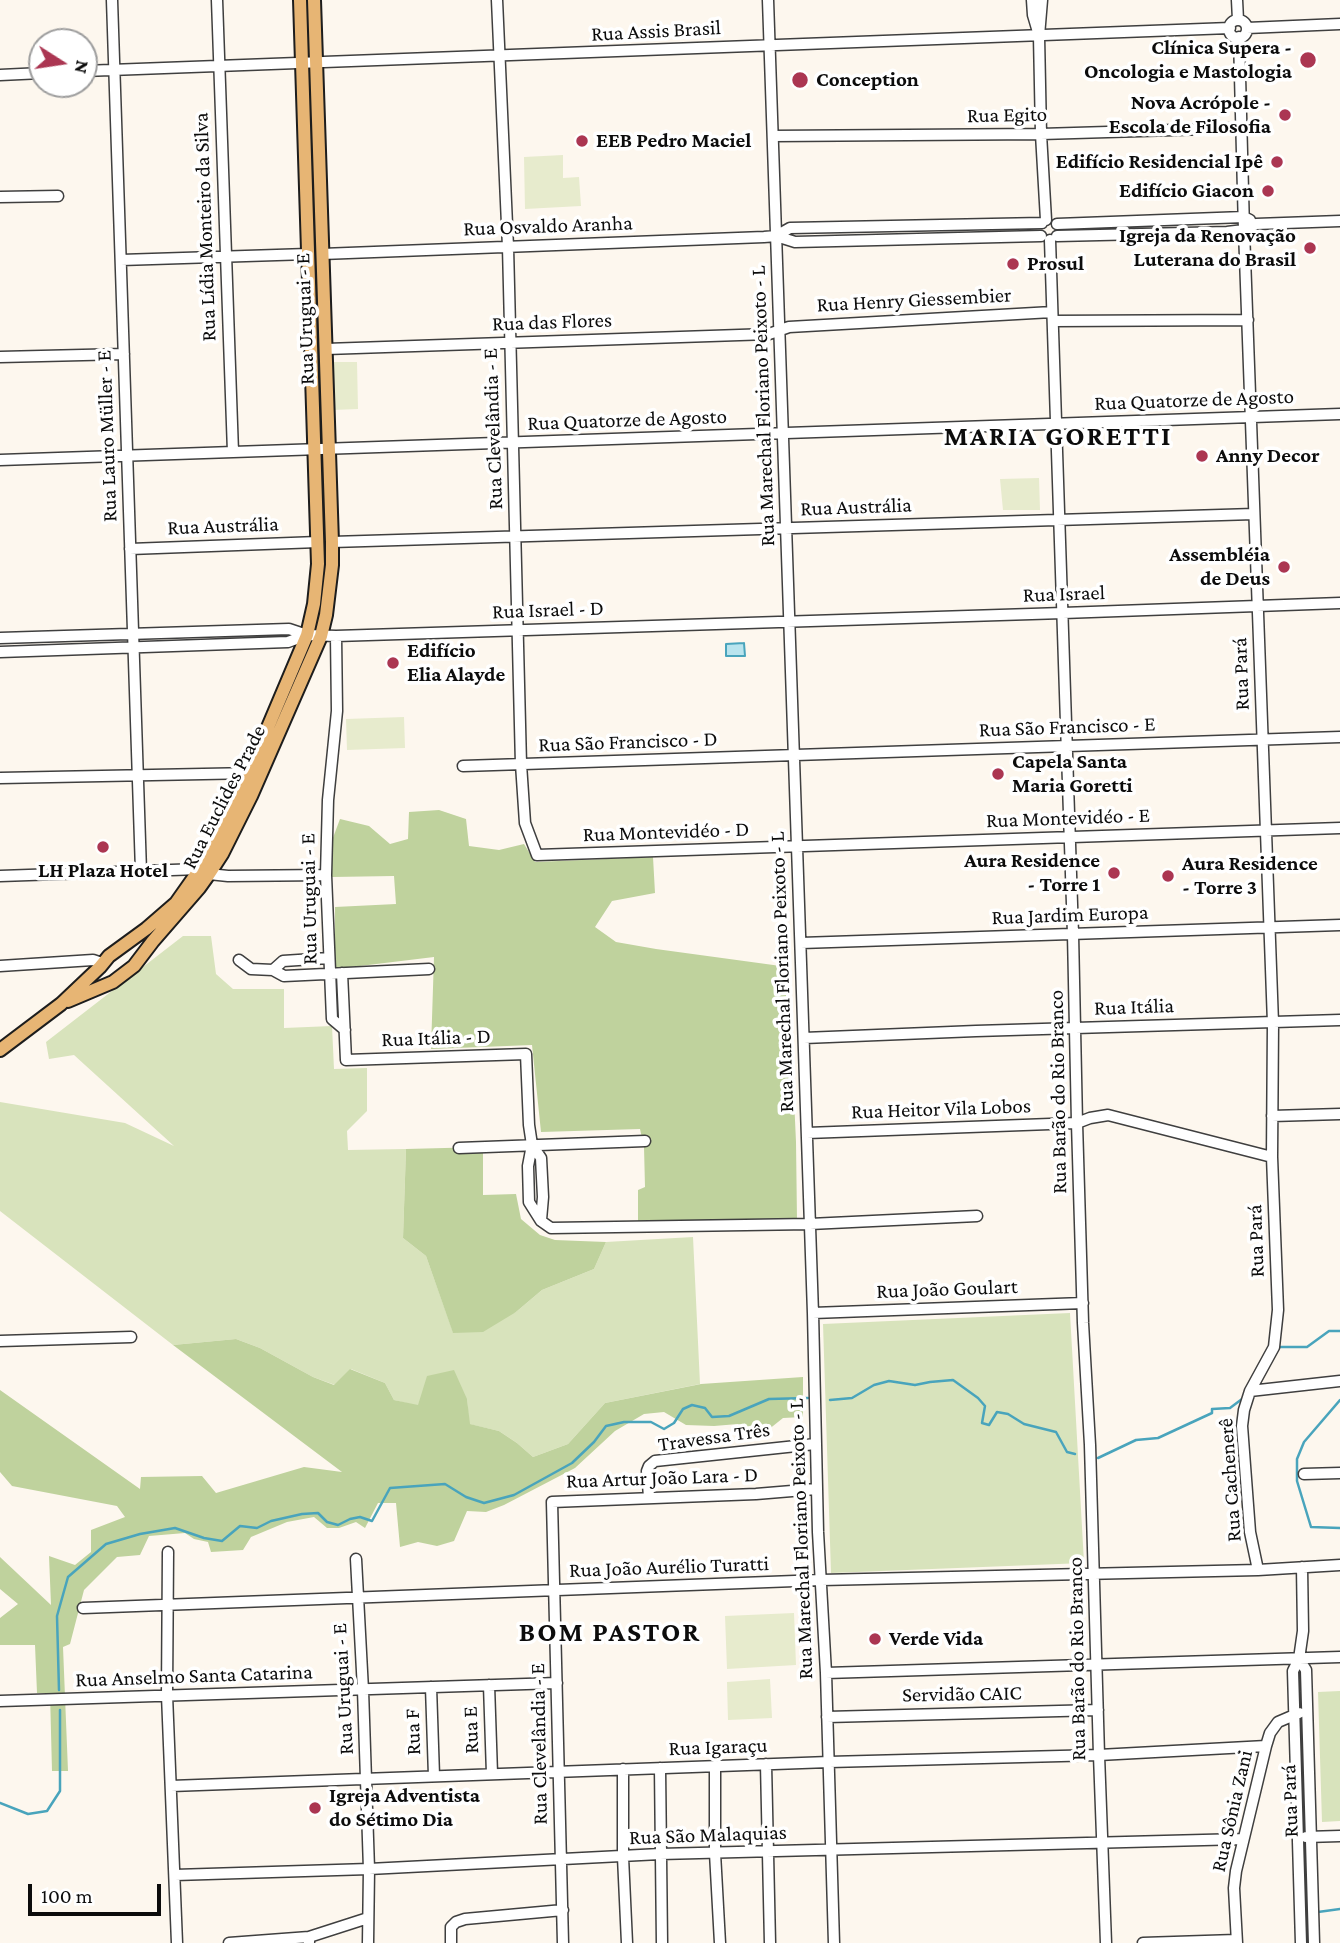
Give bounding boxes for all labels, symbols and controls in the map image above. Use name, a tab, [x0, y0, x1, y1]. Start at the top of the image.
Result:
street label: Rua Assis Brasil	[591, 15, 721, 47]
north arrow	[28, 28, 98, 98]
place label: Clínica Supera - Oncologia e Mastologia	[1084, 35, 1292, 85]
marker: Clínica Supera - Oncologia e Mastologia	[1298, 50, 1318, 70]
text: N	[70, 59, 94, 76]
place label: Conception	[816, 67, 919, 93]
marker: Conception	[790, 70, 810, 90]
place label: Nova Acrópole - Escola de Filosofia	[1109, 90, 1271, 140]
street label: Rua Egito	[967, 102, 1047, 128]
marker: Nova Acrópole - Escola de Filosofia	[1277, 107, 1293, 123]
street label: Rua Lídia Monteiro da Silva	[188, 112, 222, 342]
place label: EEB Pedro Maciel	[596, 128, 751, 154]
marker: EEB Pedro Maciel	[574, 133, 590, 149]
place label: Edifício Residencial Ipê	[1056, 149, 1263, 175]
marker: Edifício Residencial Ipê	[1269, 154, 1285, 170]
place label: Edifício Giacon	[1119, 178, 1254, 204]
marker: Edifício Giacon	[1260, 183, 1276, 199]
street label: Rua Osvaldo Aranha	[463, 210, 633, 242]
place label: Igreja da Renovação Luterana do Brasil	[1119, 223, 1296, 273]
marker: Igreja da Renovação Luterana do Brasil	[1302, 240, 1318, 256]
place label: Prosul	[1027, 251, 1084, 277]
street label: Rua Uruguai - E	[290, 253, 320, 385]
marker: Prosul	[1005, 256, 1021, 272]
street label: Rua Marechal Floriano Peixoto - L	[745, 265, 781, 547]
street label: Rua Henry Giessembier	[816, 282, 1012, 318]
street label: Rua das Flores	[492, 307, 612, 337]
street label: Rua Clevelândia - E	[478, 348, 508, 510]
street label: Rua Lauro Müller - E	[91, 350, 123, 522]
street label: Rua Quatorze de Agosto	[1094, 384, 1294, 416]
street label: Rua Quatorze de Agosto	[527, 404, 727, 436]
district label: MARIA GORETTI	[945, 419, 1171, 453]
place label: Anny Decor	[1216, 443, 1320, 469]
marker: Anny Decor	[1194, 448, 1210, 464]
street label: Rua Austrália	[800, 492, 912, 522]
street label: Rua Austrália	[167, 511, 279, 541]
place label: Assembléia de Deus	[1169, 542, 1270, 592]
marker: Assembléia de Deus	[1276, 559, 1292, 575]
street label: Rua Israel	[1022, 580, 1106, 608]
street label: Rua Israel - D	[492, 595, 604, 625]
street label: Rua Pará	[1227, 637, 1255, 711]
place label: Edifício Elia Alayde	[407, 638, 505, 688]
marker: Edifício Elia Alayde	[385, 655, 401, 671]
street label: Rua São Francisco - E	[978, 711, 1156, 743]
street label: Rua Euclides Prade	[177, 721, 271, 873]
street label: Rua São Francisco - D	[538, 726, 718, 758]
place label: Capela Santa Maria Goretti	[1012, 749, 1133, 799]
marker: Capela Santa Maria Goretti	[990, 766, 1006, 782]
street label: Rua Montevidéo - E	[986, 803, 1150, 833]
street label: Rua Montevidéo - D	[582, 816, 750, 848]
street label: Rua Marechal Floriano Peixoto - L	[764, 831, 800, 1113]
street label: Rua Uruguai - E	[295, 833, 323, 965]
marker: LH Plaza Hotel	[95, 839, 111, 855]
place label: Aura Residence - Torre 1	[964, 848, 1100, 898]
place label: Aura Residence - Torre 3	[1182, 851, 1318, 901]
place label: LH Plaza Hotel	[38, 858, 168, 884]
marker: Aura Residence - Torre 1	[1106, 865, 1122, 881]
marker: Aura Residence - Torre 3	[1160, 868, 1176, 884]
street label: Rua Jardim Europa	[991, 900, 1149, 930]
street label: Rua Barão do Rio Branco	[1044, 990, 1072, 1194]
street label: Rua Itália	[1094, 993, 1174, 1021]
street label: Rua Itália - D	[381, 1023, 491, 1053]
street label: Rua Heitor Vila Lobos	[851, 1093, 1031, 1125]
street label: Rua Pará	[1242, 1204, 1270, 1278]
street label: Rua João Goulart	[876, 1274, 1018, 1304]
street label: Rua Marechal Floriano Peixoto - L	[783, 1398, 819, 1680]
street label: Travessa Três	[656, 1417, 772, 1457]
street label: Rua Cachenerê	[1213, 1417, 1247, 1543]
street label: Rua Artur João Lara - D	[565, 1462, 759, 1494]
street label: Rua João Aurélio Turatti	[569, 1551, 769, 1583]
street label: Rua Barão do Rio Branco	[1063, 1557, 1091, 1761]
district label: BOM PASTOR	[520, 1615, 700, 1649]
street label: Rua Uruguai - E	[327, 1623, 359, 1755]
place label: Verde Vida	[889, 1626, 983, 1652]
marker: Verde Vida	[867, 1631, 883, 1647]
street label: Rua Anselmo Santa Catarina	[75, 1659, 313, 1693]
street label: Rua Clevelândia - E	[525, 1663, 553, 1825]
street label: Servidão CAIC	[902, 1680, 1022, 1708]
street label: Rua E	[458, 1706, 484, 1754]
street label: Rua F	[400, 1708, 426, 1756]
street label: Rua Igaraçu	[668, 1733, 768, 1761]
street label: Rua Sônia Zani	[1206, 1748, 1258, 1874]
street label: Rua Pará	[1276, 1764, 1304, 1838]
place label: Igreja Adventista do Sétimo Dia	[329, 1783, 480, 1833]
marker: Igreja Adventista do Sétimo Dia	[307, 1800, 323, 1816]
street label: Rua São Malaquias	[629, 1820, 787, 1850]
scale bar	[32, 1870, 164, 1914]
text: 100 m	[41, 1884, 93, 1908]

